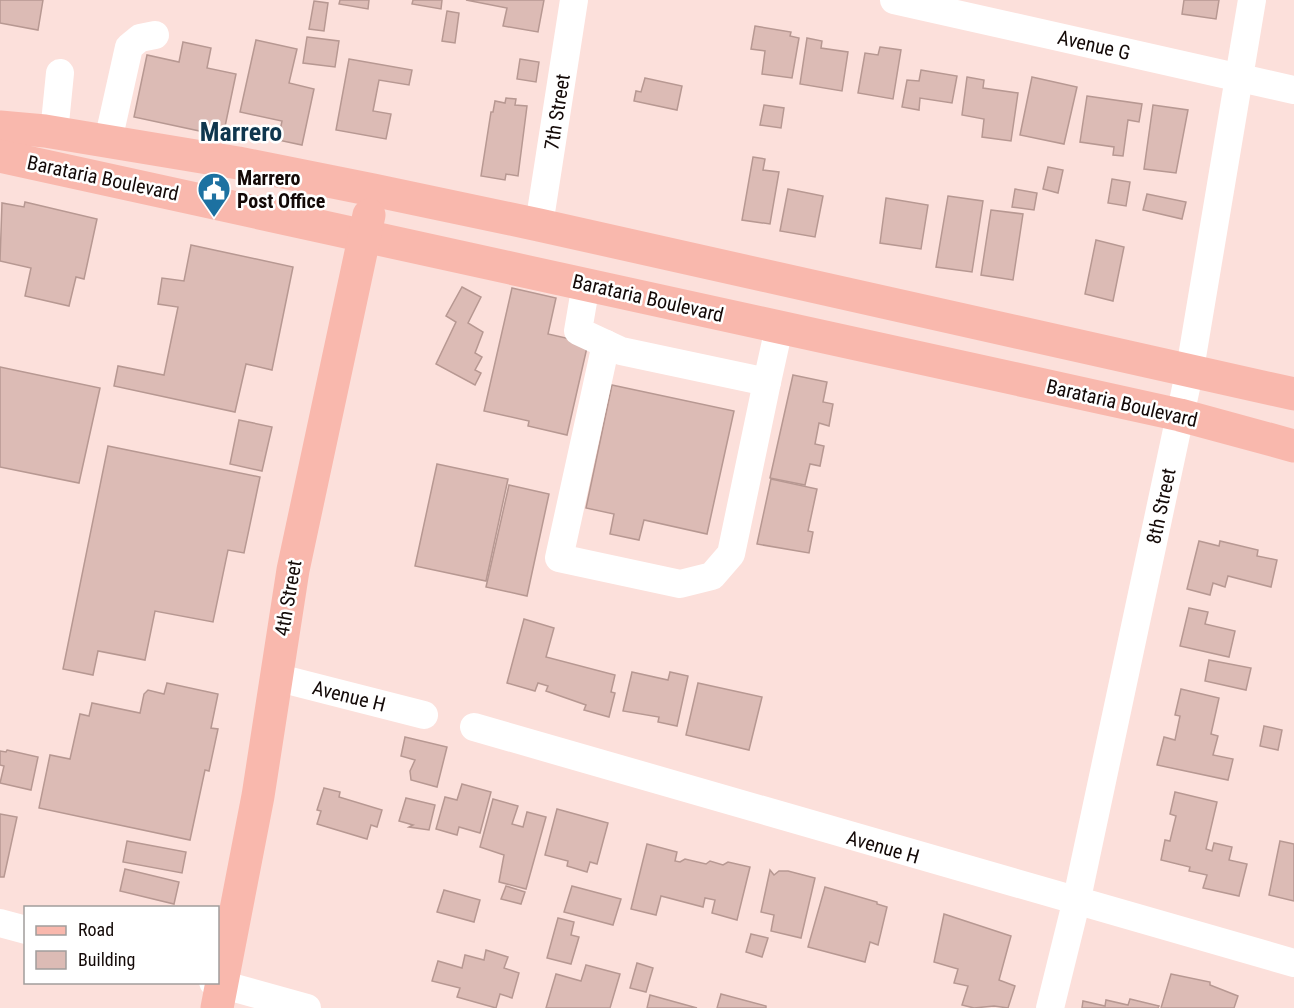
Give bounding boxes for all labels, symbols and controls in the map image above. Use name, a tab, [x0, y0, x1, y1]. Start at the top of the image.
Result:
street label: Avenue G	[1055, 25, 1133, 65]
street label: 7th Street	[539, 72, 575, 152]
district label: Marrero	[200, 117, 282, 147]
street label: Barataria Boulevard	[25, 150, 181, 206]
place label: Marrero Post Office	[237, 166, 325, 213]
public building icon: Marrero Post Office	[196, 171, 232, 218]
street label: Barataria Boulevard	[570, 269, 726, 327]
street label: Barataria Boulevard	[1044, 374, 1200, 432]
street label: 8th Street	[1141, 466, 1181, 546]
street label: 4th Street	[270, 558, 307, 638]
street label: Avenue H	[310, 675, 388, 717]
street label: Avenue H	[844, 825, 922, 869]
legend	[24, 906, 219, 984]
text: Road	[78, 919, 114, 940]
text: Building	[78, 949, 135, 970]

